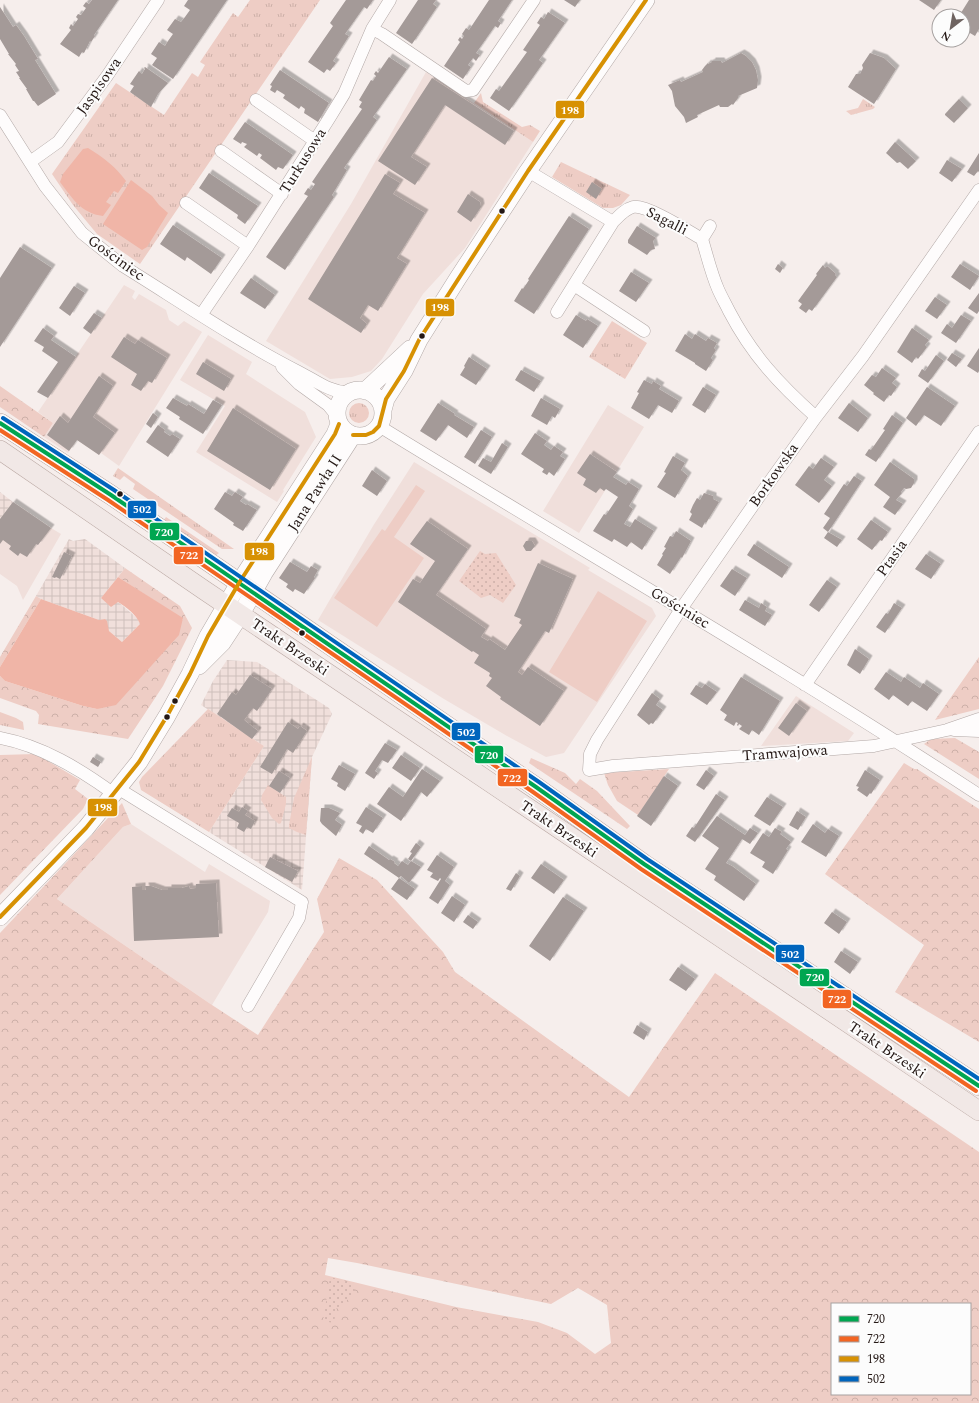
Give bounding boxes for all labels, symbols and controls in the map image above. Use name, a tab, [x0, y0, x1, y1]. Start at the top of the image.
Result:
north arrow	[931, 8, 971, 48]
text: N	[938, 27, 954, 46]
street label: Jaspisowa	[71, 52, 128, 119]
line badge: 198	[555, 100, 585, 119]
text: 198	[561, 102, 579, 119]
street label: Turkusowa	[274, 123, 333, 199]
street label: Sagalli	[642, 201, 692, 241]
unlabelled marker	[497, 206, 507, 216]
street label: Gościniec	[83, 229, 149, 287]
line badge: 198	[425, 298, 455, 317]
text: 198	[431, 299, 449, 316]
unlabelled marker	[417, 331, 427, 341]
street label: Borkowska	[743, 438, 805, 512]
street label: Jana Pawła II	[282, 450, 348, 536]
unlabelled marker	[115, 489, 125, 499]
line badge: 502	[127, 500, 157, 519]
text: 502	[133, 501, 151, 518]
line badge: 720	[149, 522, 180, 541]
text: 720	[155, 524, 173, 541]
street label: Ptasia	[871, 534, 913, 581]
line badge: 198	[244, 542, 275, 561]
text: 198	[250, 543, 268, 560]
line badge: 722	[173, 546, 204, 565]
text: 722	[180, 547, 198, 564]
street label: Gościniec	[646, 581, 714, 635]
street label: Trakt Brzeski	[246, 612, 334, 682]
unlabelled marker	[297, 628, 307, 638]
unlabelled marker	[170, 696, 180, 706]
unlabelled marker	[162, 712, 172, 722]
line badge: 502	[451, 722, 481, 741]
text: 502	[457, 724, 475, 741]
street label: Tramwajowa	[741, 738, 829, 767]
line badge: 720	[474, 745, 504, 764]
text: 720	[480, 747, 498, 764]
line badge: 722	[497, 768, 528, 787]
text: 722	[503, 770, 521, 787]
street label: Trakt Brzeski	[515, 794, 603, 864]
line badge: 198	[87, 798, 118, 817]
text: 198	[94, 799, 112, 816]
line badge: 502	[775, 944, 805, 963]
text: 502	[781, 946, 799, 963]
line badge: 720	[799, 968, 830, 987]
text: 720	[806, 969, 824, 986]
line badge: 722	[822, 989, 852, 1009]
text: 722	[828, 991, 846, 1008]
street label: Trakt Brzeski	[843, 1015, 931, 1085]
legend	[831, 1303, 971, 1395]
text: 720	[867, 1310, 885, 1329]
text: 722	[867, 1330, 885, 1349]
text: 198	[867, 1350, 885, 1369]
text: 502	[867, 1370, 885, 1389]

